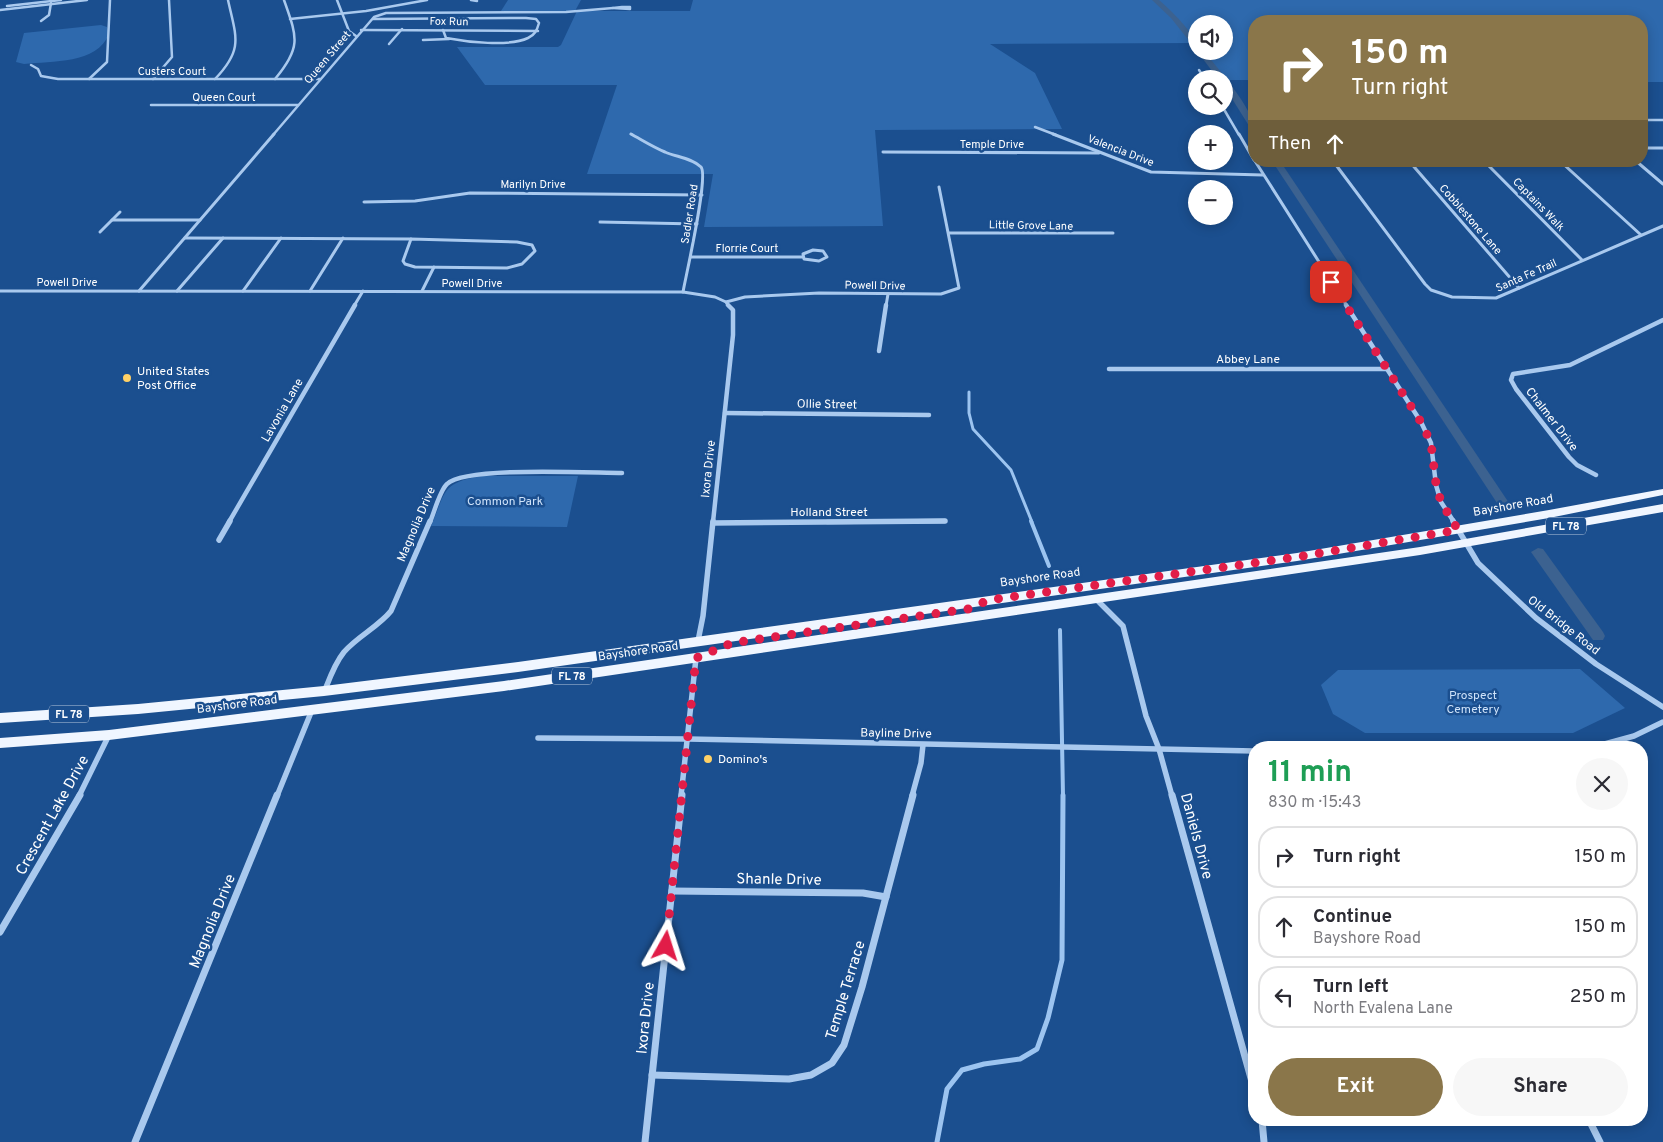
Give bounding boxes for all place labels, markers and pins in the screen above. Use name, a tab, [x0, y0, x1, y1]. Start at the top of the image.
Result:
pin	[1310, 261, 1352, 303]
place label: United States Post Office	[137, 364, 210, 394]
marker: United States Post Office	[121, 372, 133, 384]
place label: Domino's	[718, 752, 768, 768]
marker: Domino's	[702, 753, 714, 765]

